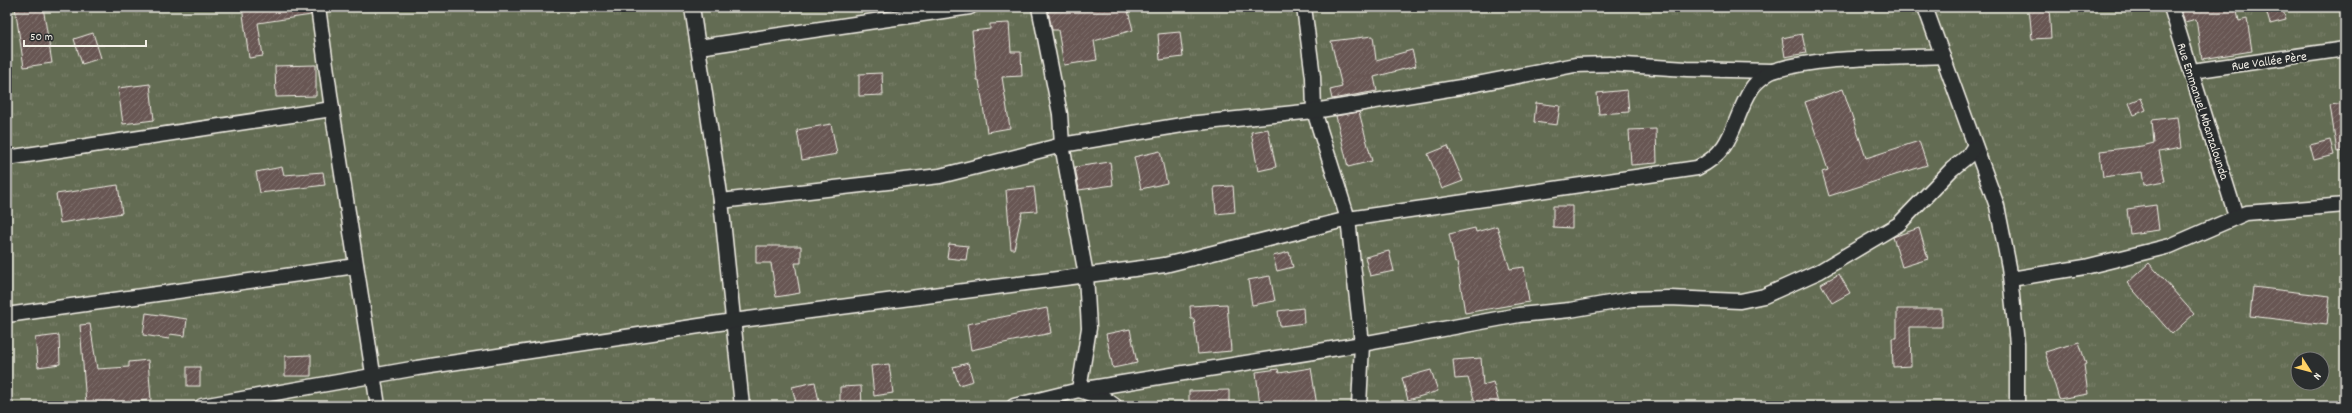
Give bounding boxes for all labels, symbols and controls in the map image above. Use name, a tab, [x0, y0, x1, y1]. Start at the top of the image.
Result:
scale bar	[24, 22, 146, 48]
text: 50 m	[30, 29, 53, 46]
street label: Rue Emmanuel Mbanzalounda	[2170, 41, 2233, 184]
street label: Rue Vallée Père	[2231, 48, 2308, 77]
north arrow	[2290, 351, 2330, 391]
text: N	[2308, 369, 2325, 383]

